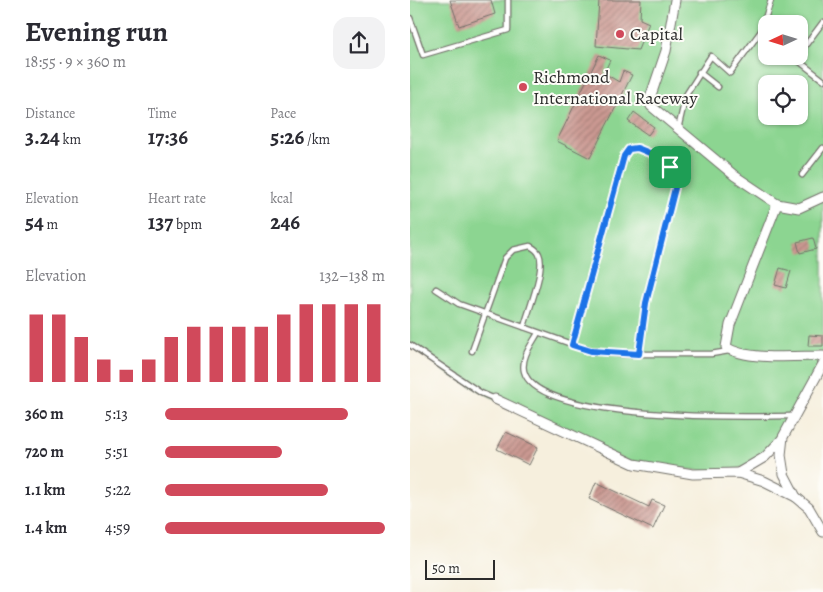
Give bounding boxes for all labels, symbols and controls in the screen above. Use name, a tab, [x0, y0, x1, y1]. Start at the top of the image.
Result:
text: Evening run	[25, 13, 168, 51]
north arrow	[758, 15, 808, 65]
map controls	[758, 15, 808, 125]
button: share	[333, 17, 385, 69]
place label: Capital	[630, 22, 684, 46]
marker: Capital	[614, 28, 626, 40]
text: 18:55 · 9 × 360 m	[25, 51, 126, 73]
place label: Richmond International Raceway	[533, 65, 698, 110]
button: locate	[758, 75, 808, 125]
marker: Richmond International Raceway	[517, 81, 529, 93]
text: Distance	[25, 104, 75, 123]
text: Time	[148, 104, 177, 123]
text: Pace	[270, 104, 296, 123]
text: 3.24	[25, 123, 60, 151]
text: 17:36	[148, 123, 188, 151]
text: 5:26	[270, 123, 304, 151]
text: km	[60, 130, 81, 149]
text: /km	[304, 130, 330, 149]
pin	[649, 146, 691, 188]
icon: arrive	[656, 153, 684, 181]
text: Elevation	[25, 189, 79, 208]
text: Heart rate	[148, 189, 206, 208]
text: kcal	[270, 189, 293, 208]
text: 54	[25, 208, 44, 236]
text: 137	[148, 208, 173, 236]
text: 246	[270, 208, 300, 236]
text: m	[44, 215, 58, 234]
text: bpm	[173, 215, 202, 234]
text: Elevation	[25, 265, 86, 287]
text: 132–138 m	[319, 265, 385, 287]
text: 360 m	[25, 403, 64, 425]
text: 5:13	[105, 403, 128, 425]
text: 720 m	[25, 441, 64, 463]
text: 5:51	[105, 441, 128, 463]
text: 1.1 km	[25, 479, 65, 501]
text: 5:22	[105, 479, 131, 501]
text: 1.4 km	[25, 517, 67, 539]
text: 4:59	[105, 517, 130, 539]
scale bar	[425, 557, 495, 580]
text: 50 m	[432, 559, 460, 578]

